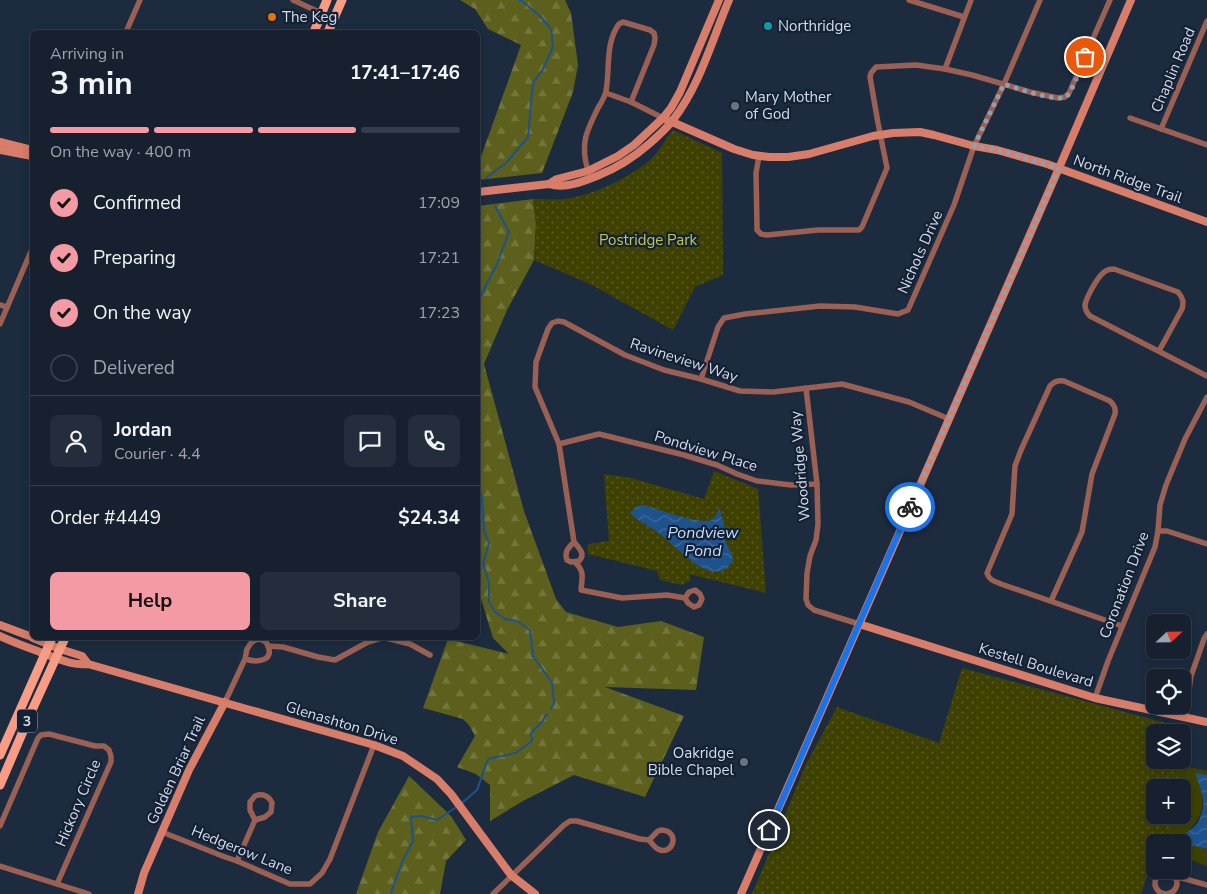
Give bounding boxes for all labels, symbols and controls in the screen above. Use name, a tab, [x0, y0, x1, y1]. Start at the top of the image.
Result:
place label: The Keg	[282, 7, 337, 27]
marker: The Keg	[266, 11, 278, 23]
place label: Northridge	[778, 16, 851, 36]
marker: Northridge	[762, 20, 774, 32]
street label: Chaplin Road	[1146, 24, 1200, 116]
pin	[1064, 36, 1106, 78]
text: Arriving in	[50, 43, 124, 65]
icon: bag	[1071, 43, 1099, 71]
text: 17:41–17:46	[350, 60, 460, 86]
text: 3 min	[50, 62, 133, 105]
place label: Mary Mother of God	[745, 87, 832, 124]
marker: Mary Mother of God	[729, 100, 741, 112]
text: On the way · 400 m	[50, 141, 191, 163]
street label: North Ridge Trail	[1071, 150, 1186, 208]
icon: check	[50, 189, 78, 217]
text: Confirmed	[93, 190, 181, 216]
text: 17:09	[418, 192, 460, 214]
street label: Nichols Drive	[893, 207, 947, 297]
park label: Postridge Park	[599, 230, 698, 250]
icon: check	[50, 244, 78, 272]
text: Preparing	[93, 245, 176, 271]
text: 17:21	[418, 247, 460, 269]
icon: check	[50, 299, 78, 327]
text: On the way	[93, 300, 191, 326]
text: 17:23	[418, 302, 460, 324]
street label: Ravineview Way	[628, 333, 741, 387]
text: Delivered	[93, 355, 175, 381]
street label: Woodridge Way	[785, 410, 815, 522]
button: person	[50, 415, 102, 467]
button: chat	[344, 415, 396, 467]
button: phone	[408, 415, 460, 467]
text: Jordan	[114, 417, 172, 443]
street label: Pondview Place	[652, 426, 760, 476]
text: Courier · 4.4	[114, 443, 200, 465]
courier	[885, 482, 935, 532]
icon: bike	[896, 493, 924, 521]
text: Order #4449	[50, 505, 161, 531]
text: $24.34	[398, 505, 460, 531]
water label: Pondview Pond	[668, 522, 739, 562]
street label: Coronation Drive	[1094, 529, 1154, 641]
button: Help	[50, 572, 250, 630]
button: Share	[260, 572, 460, 630]
north arrow	[1146, 614, 1191, 659]
map controls	[1146, 614, 1191, 879]
street label: Kestell Boulevard	[976, 638, 1096, 692]
button: locate	[1146, 669, 1191, 714]
street label: Glenashton Drive	[283, 696, 401, 750]
road number: 3	[17, 709, 37, 732]
street label: Golden Briar Trail	[142, 712, 210, 828]
button: layers	[1146, 724, 1191, 769]
place label: Oakridge Bible Chapel	[648, 743, 735, 780]
street label: Hickory Circle	[51, 756, 105, 850]
marker: Oakridge Bible Chapel	[738, 756, 750, 768]
button: +	[1146, 779, 1191, 824]
pin	[748, 809, 790, 851]
icon: home	[755, 816, 783, 844]
street label: Hedgerow Lane	[188, 821, 296, 879]
button: −	[1146, 834, 1191, 879]

